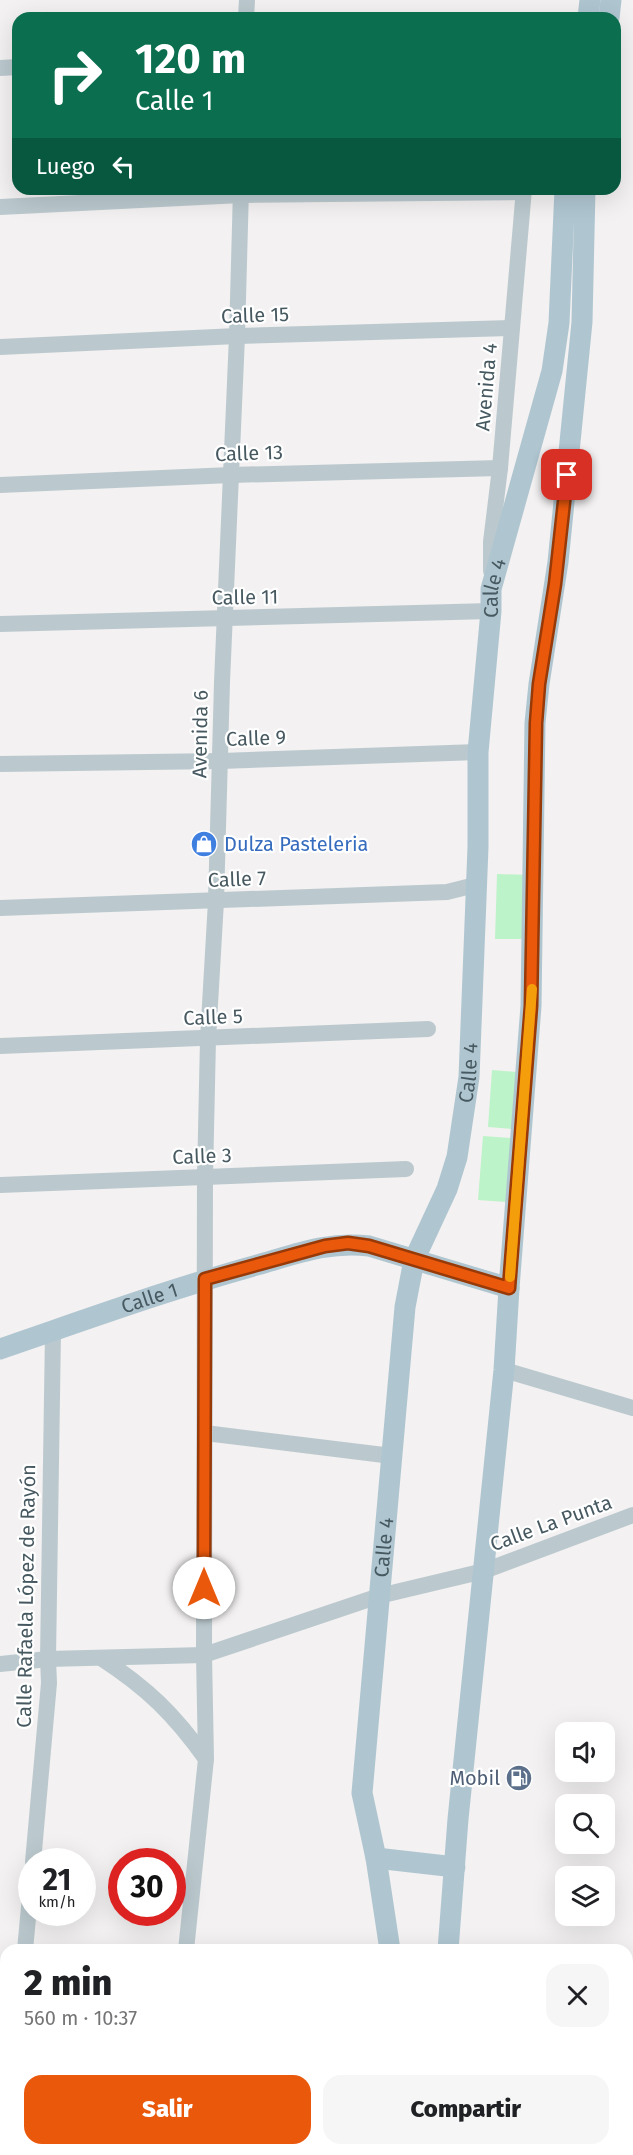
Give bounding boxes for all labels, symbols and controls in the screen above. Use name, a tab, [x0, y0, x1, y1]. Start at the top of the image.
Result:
text: 120 m	[135, 34, 246, 84]
icon: right	[36, 36, 114, 114]
text: Calle 1	[135, 85, 214, 117]
icon: left	[107, 150, 140, 183]
text: Luego	[36, 153, 95, 180]
street label: Calle 15	[221, 302, 289, 328]
street label: Avenida 4	[470, 342, 502, 432]
street label: Calle 13	[215, 440, 283, 466]
pin	[541, 449, 592, 500]
icon: arrive	[550, 458, 583, 491]
street label: Calle 4	[478, 555, 511, 619]
street label: Calle 11	[212, 584, 278, 610]
street label: Avenida 6	[187, 690, 213, 778]
street label: Calle 9	[226, 725, 286, 751]
shop icon: Dulza Pasteleria	[189, 829, 219, 859]
place label: Dulza Pasteleria	[224, 832, 368, 856]
street label: Calle 7	[207, 866, 267, 892]
street label: Calle 5	[183, 1004, 243, 1030]
street label: Calle 4	[453, 1042, 482, 1105]
street label: Calle 3	[172, 1143, 232, 1169]
street label: Calle 1	[118, 1277, 181, 1318]
street label: Calle Rafaela López de Rayón	[12, 1464, 40, 1728]
street label: Calle La Punta	[487, 1490, 615, 1556]
street label: Calle 4	[369, 1516, 398, 1579]
position arrow	[172, 1556, 236, 1620]
map controls	[555, 1722, 615, 1926]
button: sound	[555, 1722, 615, 1782]
fuel station icon: Mobil	[504, 1763, 534, 1793]
place label: Mobil	[449, 1766, 500, 1790]
button: search	[555, 1794, 615, 1854]
speed limit sign: 30	[108, 1848, 186, 1926]
text: 21	[43, 1862, 71, 1898]
button: layers	[555, 1866, 615, 1926]
text: km/h	[38, 1893, 76, 1911]
text: 2 min	[24, 1961, 112, 2005]
button: close	[546, 1964, 609, 2027]
text: 560 m · 10:37	[24, 2006, 137, 2030]
button: Salir	[24, 2075, 311, 2144]
button: Compartir	[323, 2075, 609, 2144]

